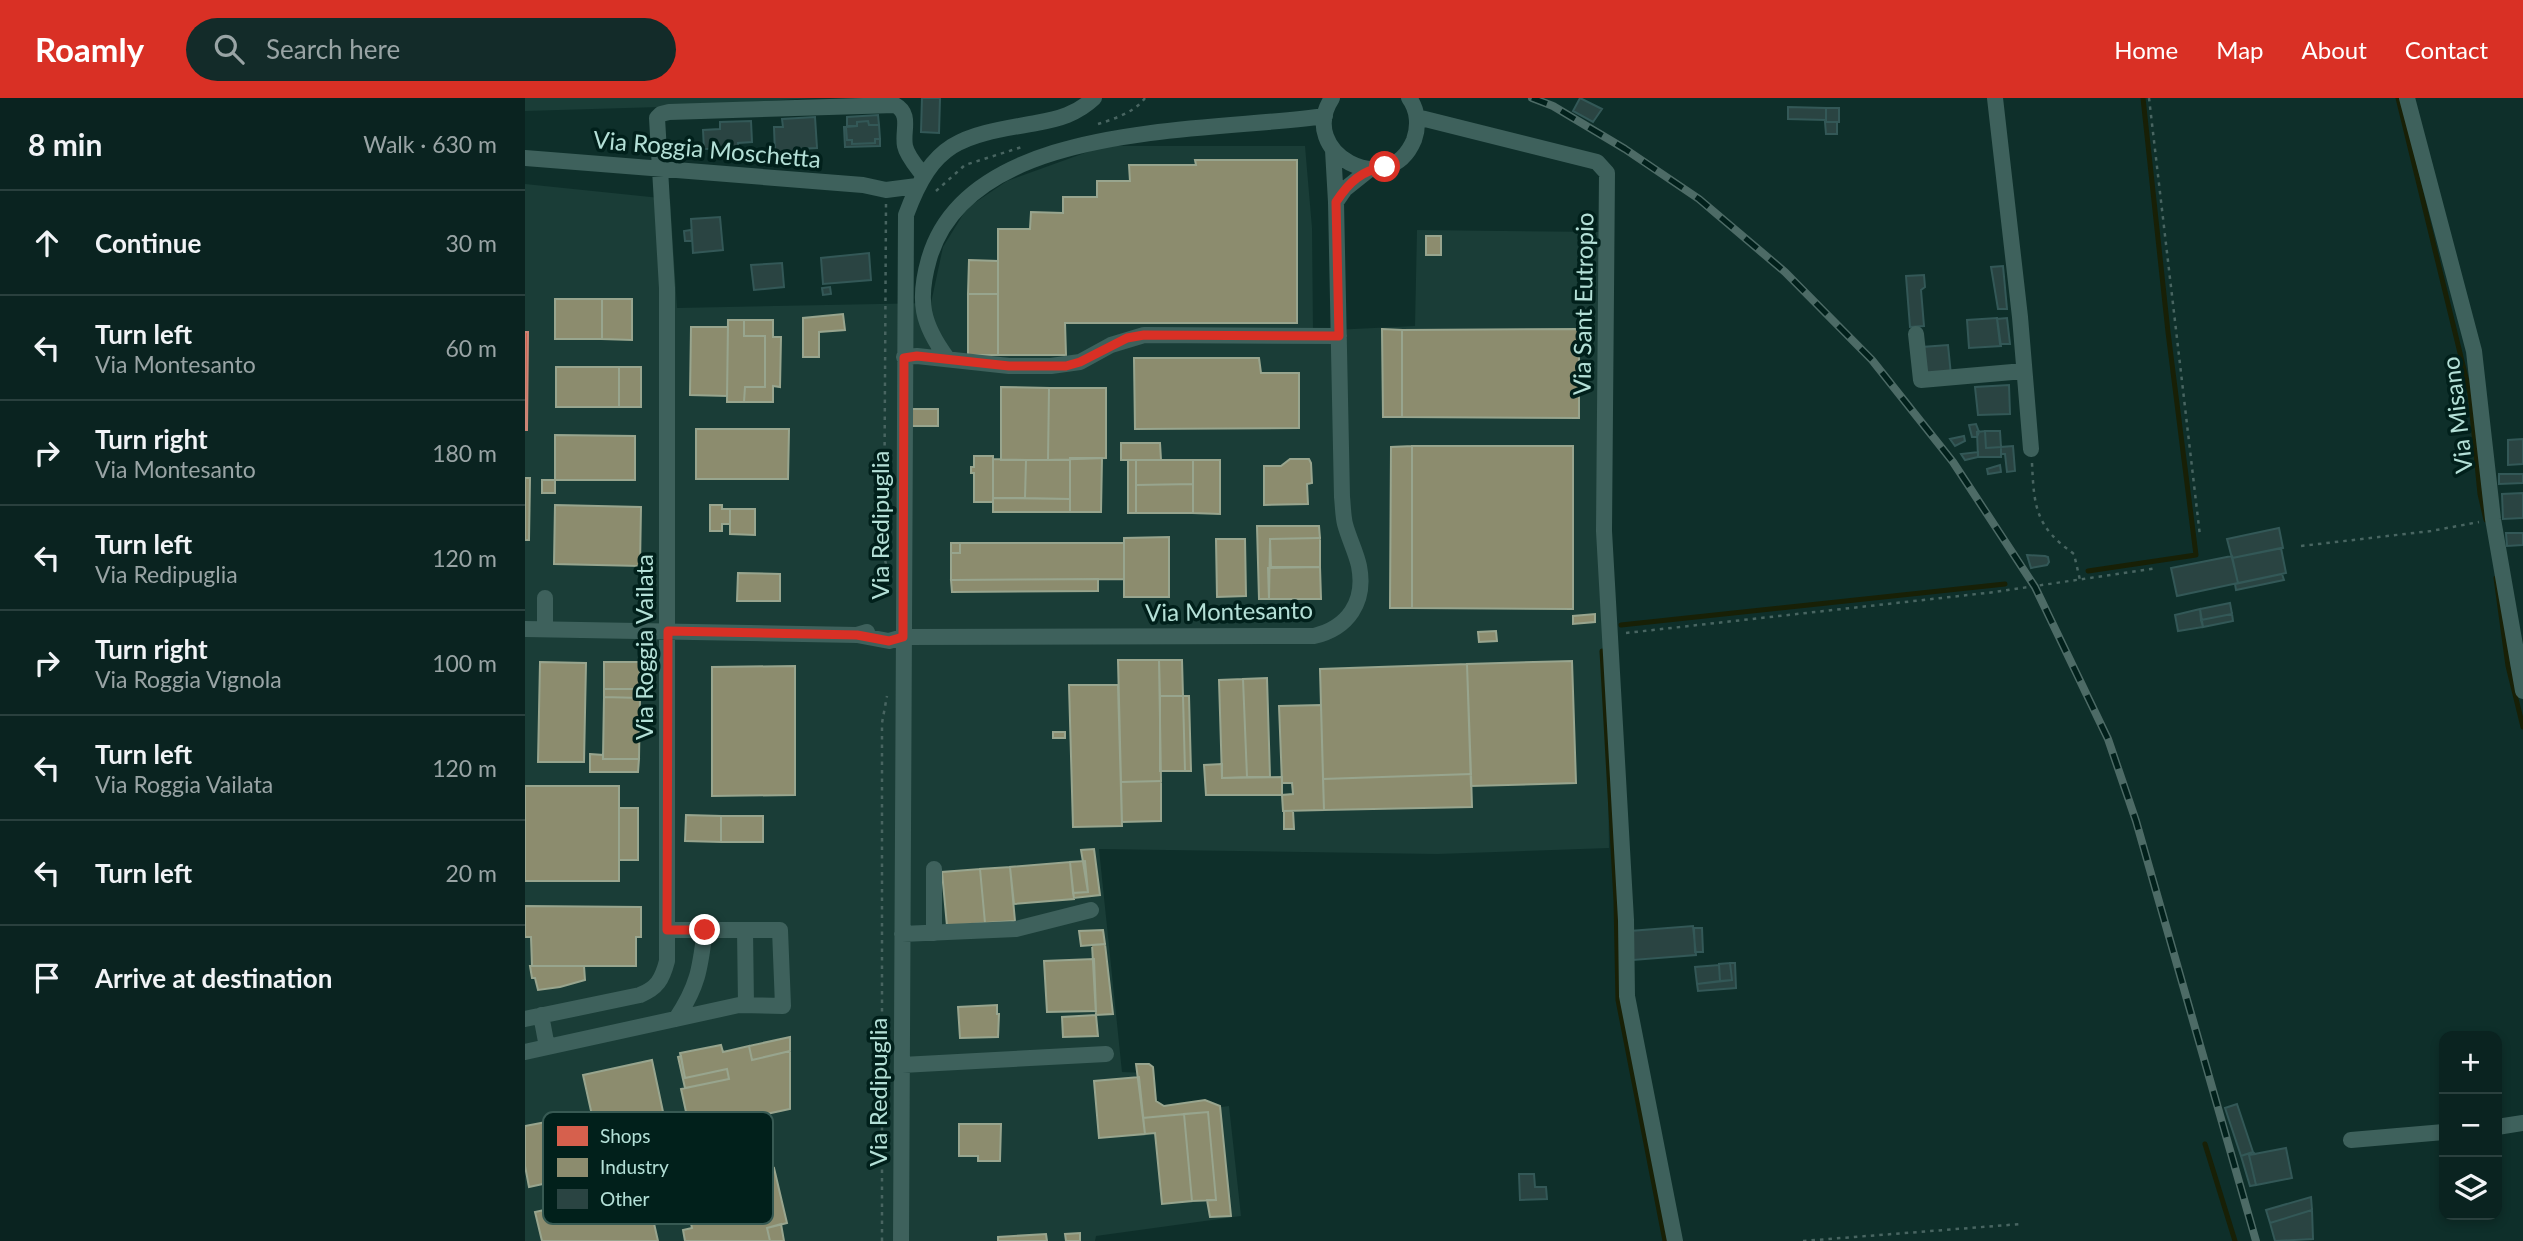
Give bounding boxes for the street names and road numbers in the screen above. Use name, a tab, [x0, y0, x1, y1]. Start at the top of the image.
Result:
street label: Via Roggia Moschetta	[592, 124, 822, 173]
street label: Via Sant Eutropio	[1566, 212, 1599, 396]
street label: Via Misano	[2435, 355, 2478, 475]
street label: Via Redipuglia	[865, 451, 894, 599]
street label: Via Roggia Vailata	[629, 554, 658, 740]
street label: Via Montesanto	[1145, 595, 1313, 626]
street label: Via Redipuglia	[863, 1018, 892, 1166]

